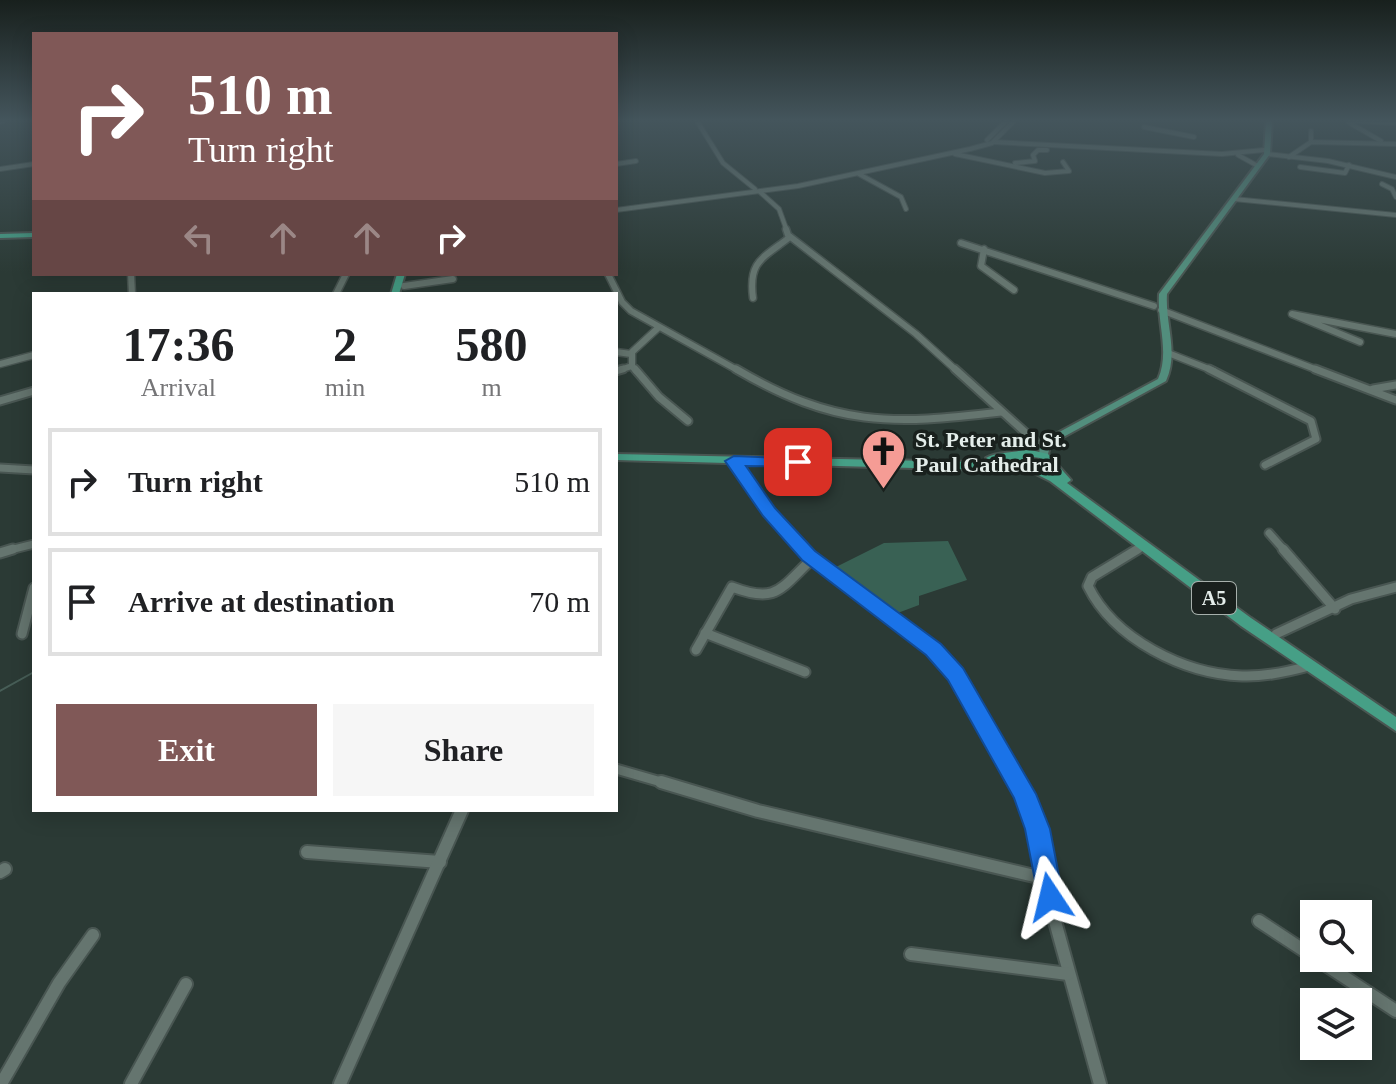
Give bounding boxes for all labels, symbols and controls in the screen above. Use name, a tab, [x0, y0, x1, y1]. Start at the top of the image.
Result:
icon: right	[56, 64, 160, 168]
text: 510 m	[188, 64, 333, 126]
text: Turn right	[188, 130, 334, 170]
icon: left	[177, 216, 221, 260]
icon: ahead	[261, 216, 305, 260]
icon: ahead	[345, 216, 389, 260]
icon: right	[429, 216, 473, 260]
text: 17:36	[122, 318, 234, 371]
text: 2	[333, 318, 357, 371]
text: 580	[456, 318, 528, 371]
text: Arrival	[141, 373, 216, 402]
text: min	[325, 373, 365, 402]
text: m	[481, 373, 502, 402]
place label: St. Peter and St. Paul Cathedral	[915, 427, 1067, 477]
pin	[764, 428, 832, 496]
church icon: St. Peter and St. Paul Cathedral	[860, 428, 908, 491]
icon: arrive	[776, 440, 820, 484]
icon: right	[60, 460, 104, 504]
text: Turn right	[128, 465, 263, 498]
text: 510 m	[514, 465, 590, 498]
icon: arrive	[60, 580, 104, 624]
road number: A5	[1192, 582, 1236, 614]
text: Arrive at destination	[128, 585, 395, 618]
text: 70 m	[529, 585, 590, 618]
button: Exit	[56, 704, 317, 796]
button: Share	[333, 704, 594, 796]
position arrow	[1008, 855, 1092, 939]
map controls	[1300, 900, 1372, 1060]
button: search	[1300, 900, 1372, 972]
button: layers	[1300, 988, 1372, 1060]

